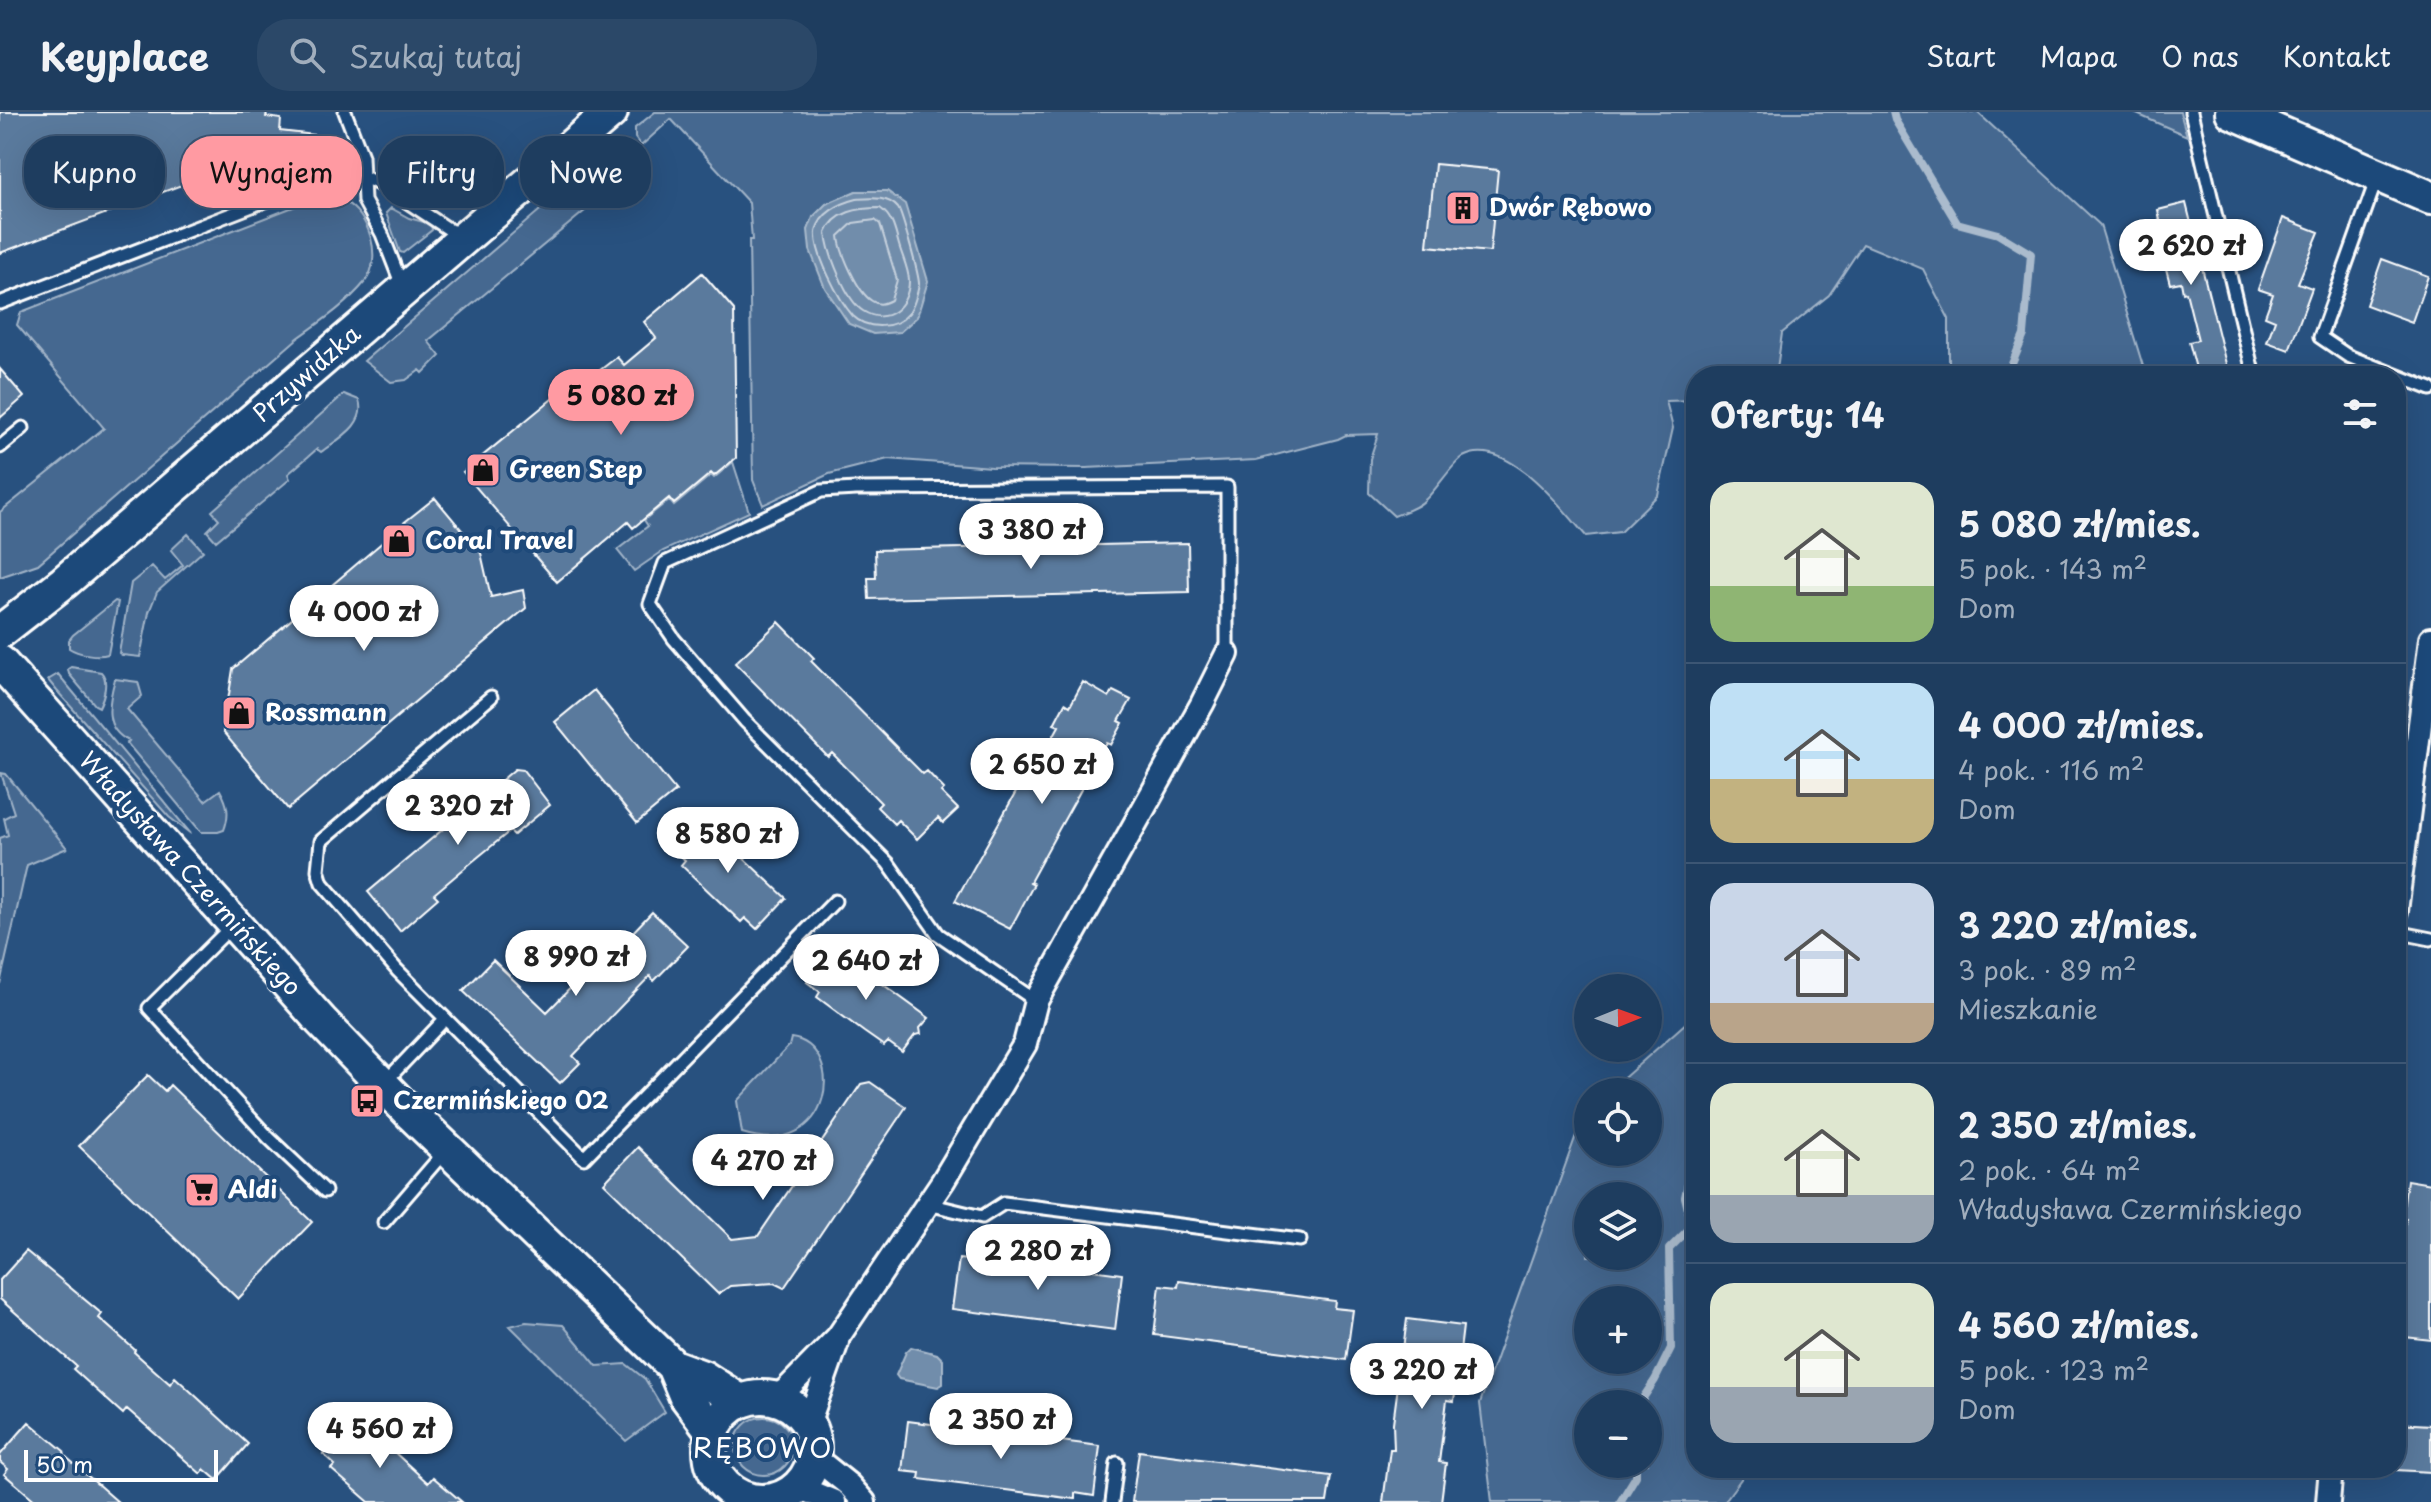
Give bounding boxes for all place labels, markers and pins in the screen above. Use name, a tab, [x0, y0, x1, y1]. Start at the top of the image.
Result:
place label: Dwór Rębowo	[1489, 188, 1652, 224]
building icon: Dwór Rębowo	[1444, 189, 1482, 227]
pin: 2 620 zł	[2108, 219, 2274, 287]
pin: 5 080 zł	[538, 369, 704, 437]
place label: Green Step	[509, 450, 643, 486]
shop icon: Green Step	[464, 451, 502, 489]
pin: 3 380 zł	[948, 503, 1114, 571]
place label: Coral Travel	[425, 521, 574, 557]
shop icon: Coral Travel	[380, 522, 418, 560]
pin: 4 000 zł	[281, 585, 447, 653]
place label: Rossmann	[265, 693, 387, 729]
shop icon: Rossmann	[220, 694, 258, 732]
pin: 2 650 zł	[959, 738, 1125, 806]
pin: 2 320 zł	[375, 779, 541, 847]
pin: 8 580 zł	[645, 807, 811, 875]
pin: 8 990 zł	[493, 930, 659, 998]
pin: 2 640 zł	[783, 934, 949, 1002]
place label: Czermińskiego 02	[393, 1081, 609, 1117]
bus stop icon: Czermińskiego 02	[348, 1082, 386, 1120]
pin: 4 270 zł	[680, 1134, 846, 1202]
place label: Aldi	[228, 1170, 277, 1206]
supermarket icon: Aldi	[183, 1171, 221, 1209]
pin: 2 280 zł	[955, 1224, 1121, 1292]
pin: 3 220 zł	[1339, 1343, 1505, 1411]
pin: 2 350 zł	[918, 1393, 1084, 1461]
pin: 4 560 zł	[297, 1402, 463, 1470]

